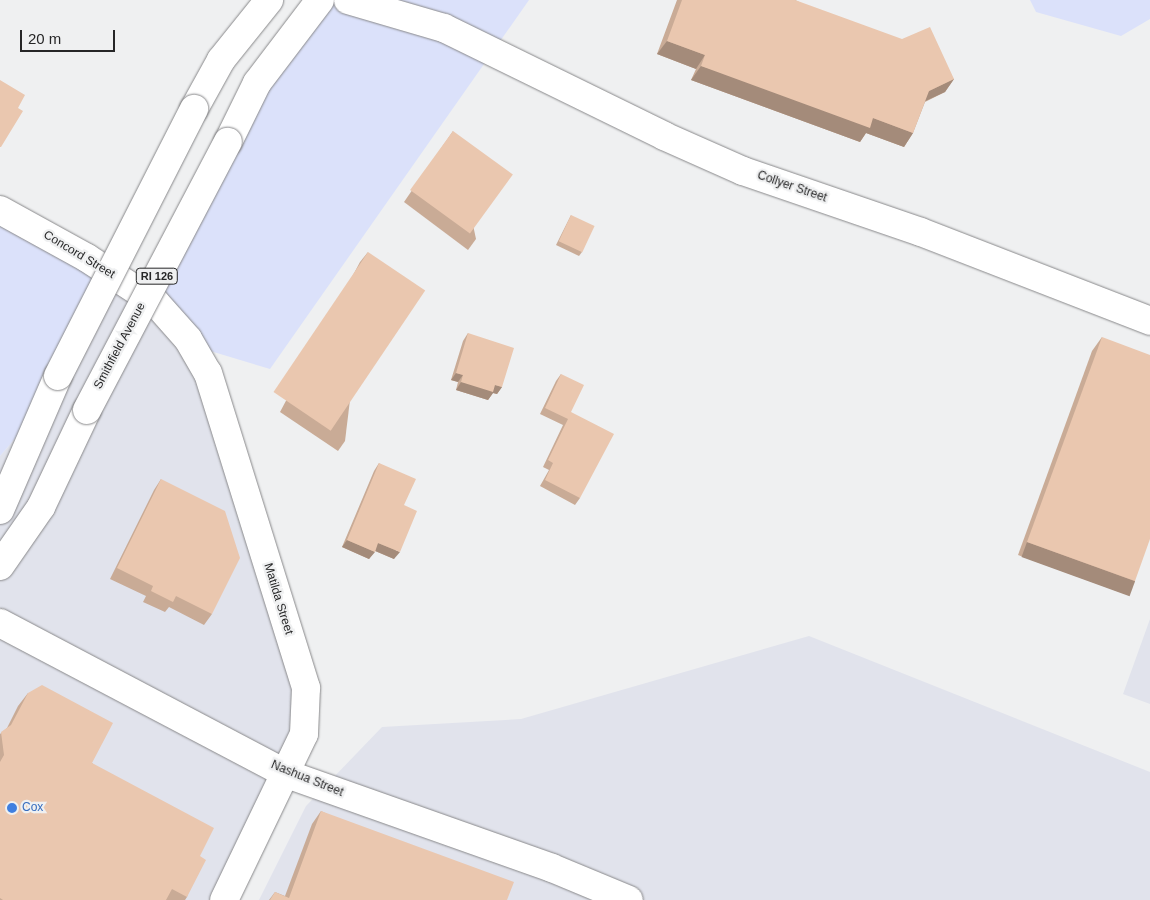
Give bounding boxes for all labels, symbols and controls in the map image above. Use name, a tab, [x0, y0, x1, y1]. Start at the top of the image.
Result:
scale bar	[22, 20, 118, 52]
text: 20 m	[28, 30, 61, 47]
street label: Collyer Street	[755, 168, 829, 206]
street label: Concord Street	[41, 228, 117, 282]
road number: RI 126	[136, 268, 178, 284]
street label: Smithfield Avenue	[91, 300, 149, 392]
street label: Matilda Street	[260, 561, 296, 637]
street label: Nashua Street	[269, 758, 345, 800]
place label: Cox	[22, 801, 43, 815]
marker: Cox	[6, 802, 18, 814]

